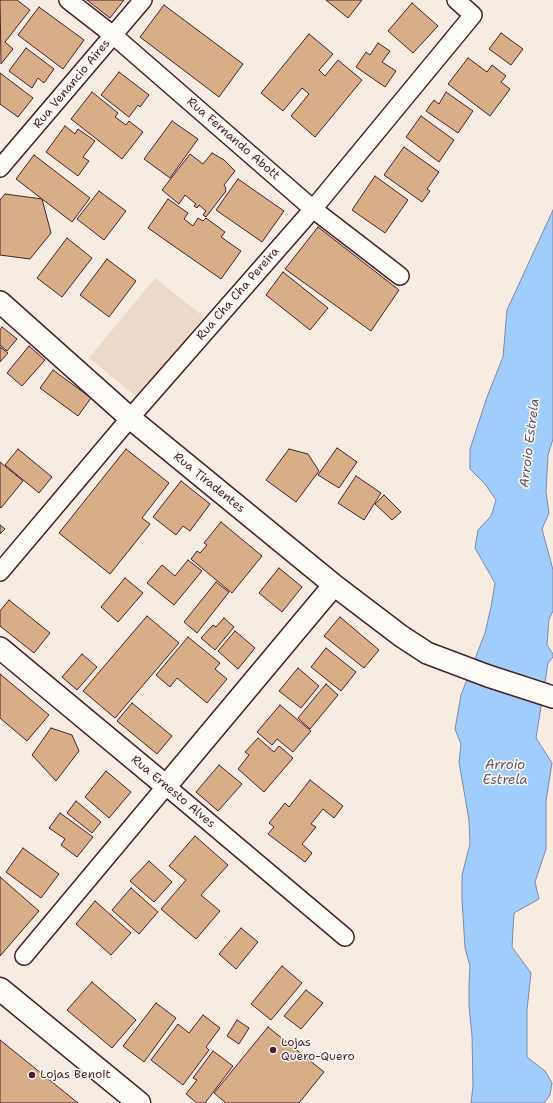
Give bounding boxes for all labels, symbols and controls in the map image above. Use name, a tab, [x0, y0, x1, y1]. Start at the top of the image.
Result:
street label: Rua Venancio Aires	[31, 37, 113, 131]
street label: Rua Fernando Abott	[184, 95, 282, 183]
street label: Rua Cha Cha Pereira	[194, 244, 282, 344]
water label: Arroio Estrela	[517, 398, 543, 488]
street label: Rua Tiradentes	[170, 450, 248, 516]
street label: Rua Ernesto Alves	[128, 753, 218, 831]
water label: Arroio Estrela	[482, 758, 528, 789]
place label: Lojas Quero-Quero	[281, 1036, 355, 1064]
marker: Lojas Quero-Quero	[268, 1045, 278, 1055]
place label: Lojas Benoit	[40, 1068, 111, 1082]
marker: Lojas Benoit	[27, 1070, 37, 1080]

